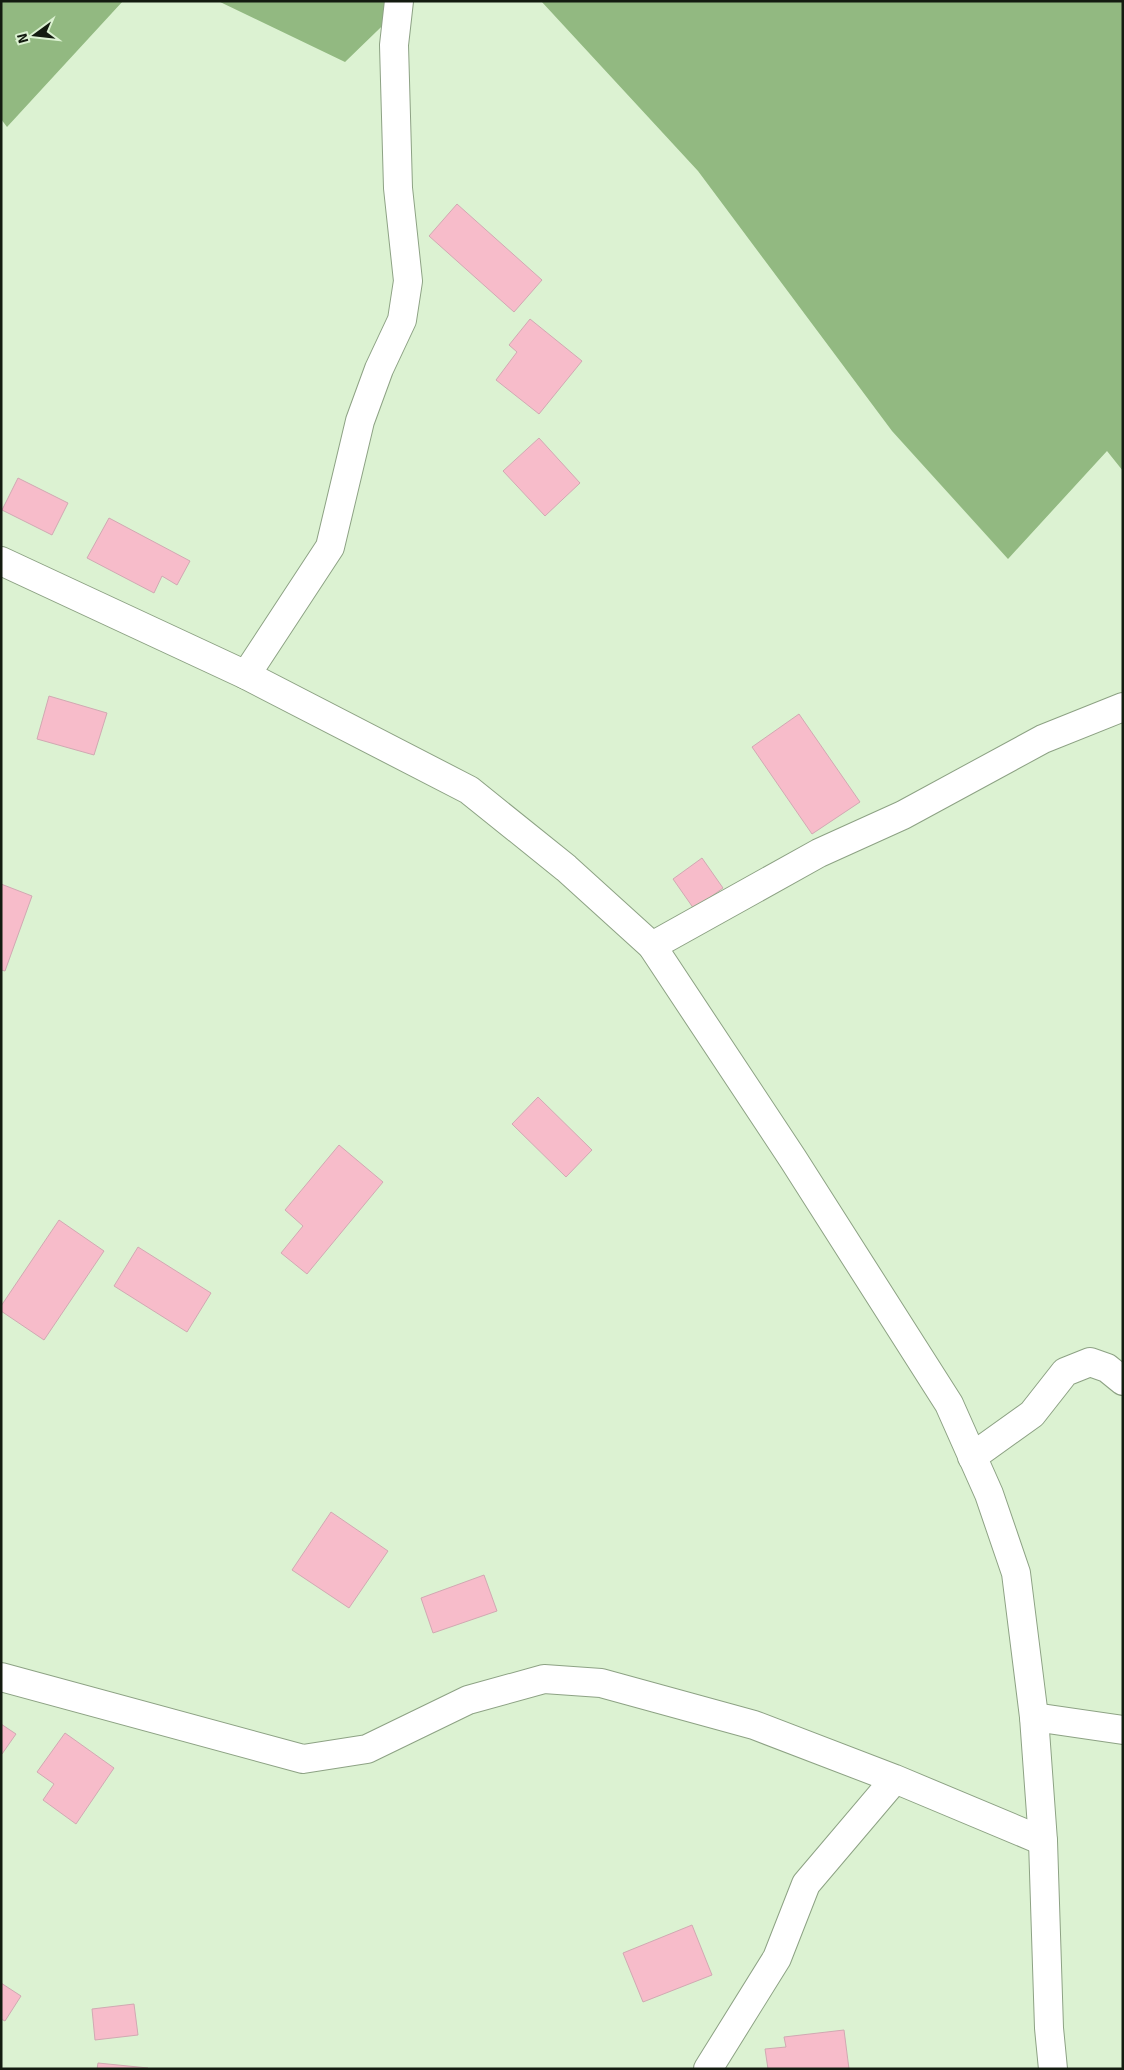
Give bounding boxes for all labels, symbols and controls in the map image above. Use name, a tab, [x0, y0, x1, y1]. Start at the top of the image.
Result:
north arrow	[10, 10, 60, 60]
text: N	[13, 31, 32, 45]

